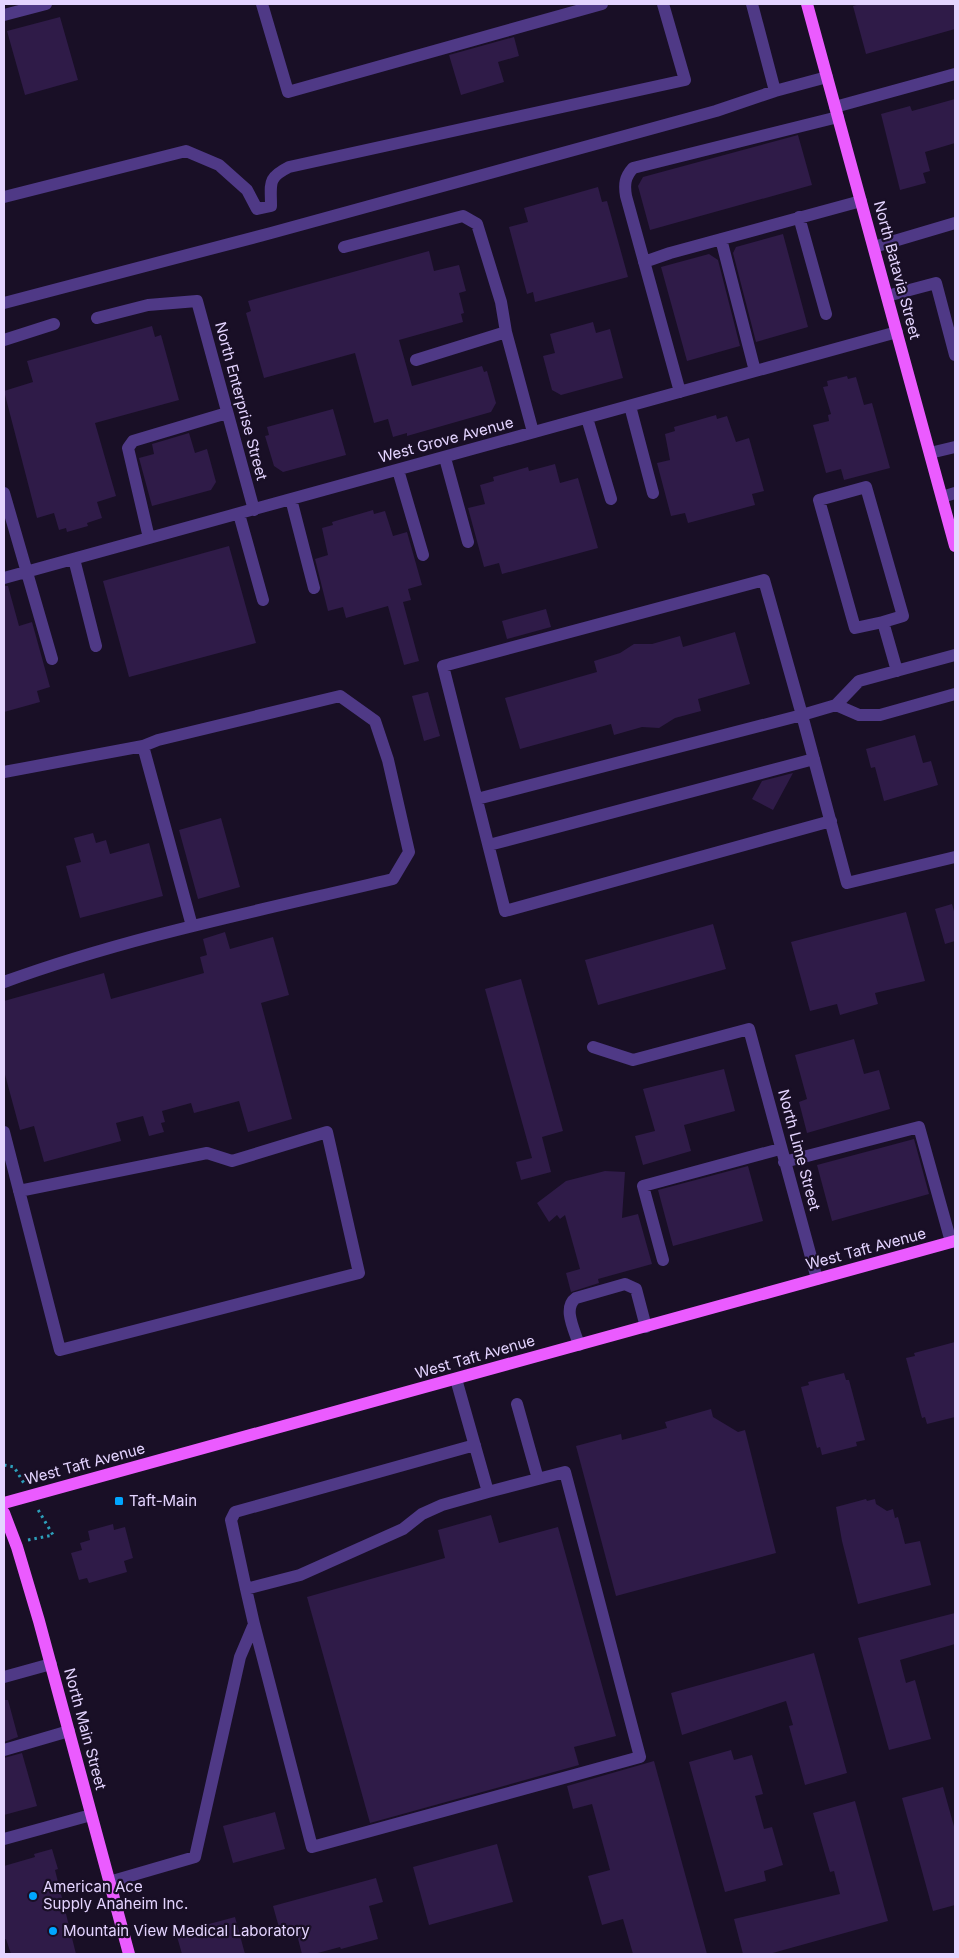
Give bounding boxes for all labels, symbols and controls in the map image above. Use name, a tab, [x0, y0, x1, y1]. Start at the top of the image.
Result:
street label: North Batavia Street	[870, 199, 925, 341]
street label: North Enterprise Street	[211, 320, 272, 482]
street label: West Grove Avenue	[376, 412, 515, 467]
street label: North Lime Street	[774, 1087, 825, 1213]
street label: West Taft Avenue	[804, 1223, 928, 1274]
street label: West Taft Avenue	[413, 1330, 537, 1383]
street label: West Taft Avenue	[23, 1438, 147, 1489]
place label: Taft-Main	[129, 1491, 197, 1510]
marker: Taft-Main	[113, 1495, 125, 1507]
street label: North Main Street	[60, 1666, 111, 1792]
place label: American Ace Supply Anaheim Inc.	[43, 1877, 188, 1913]
marker: American Ace Supply Anaheim Inc.	[27, 1890, 39, 1902]
place label: Mountain View Medical Laboratory	[63, 1921, 310, 1940]
marker: Mountain View Medical Laboratory	[47, 1925, 59, 1937]

